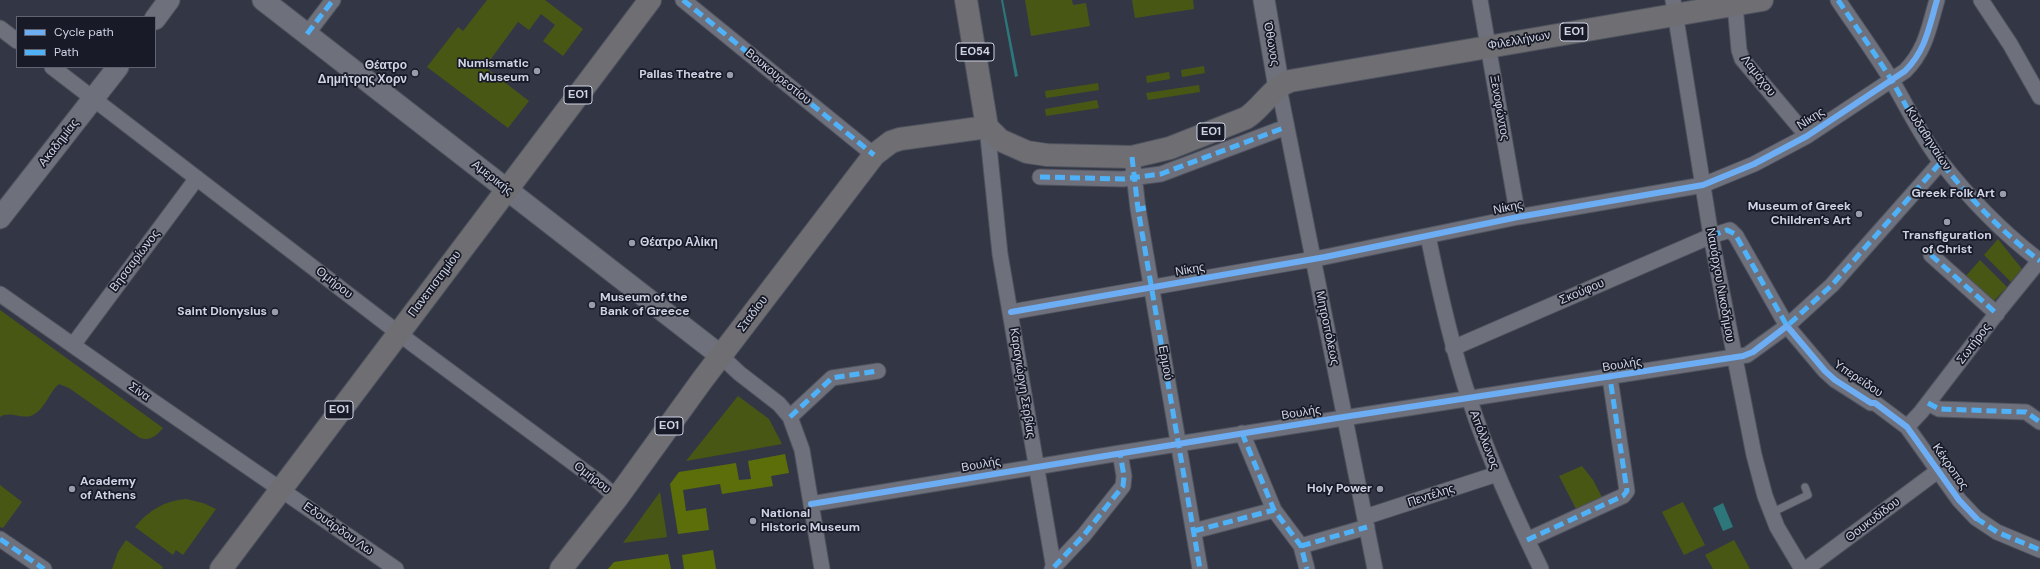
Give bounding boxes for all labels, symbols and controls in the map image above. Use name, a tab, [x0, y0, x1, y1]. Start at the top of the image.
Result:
legend	[16, 16, 156, 68]
street label: Όθωνος	[1260, 21, 1282, 67]
road number: ΕΟ1	[1560, 23, 1588, 41]
text: Cycle path	[54, 24, 114, 40]
street label: Φιλελλήνων	[1486, 28, 1552, 54]
road number: ΕΟ54	[956, 43, 994, 61]
text: Path	[54, 44, 79, 60]
street label: Βουκουρεστίου	[742, 46, 814, 108]
street label: Λαμάχου	[1738, 53, 1778, 99]
place label: Numismatic Museum	[458, 57, 529, 85]
place label: Θέατρο Δημήτρης Χορν	[318, 59, 407, 87]
marker: Numismatic Museum	[532, 66, 542, 76]
marker: Θέατρο Δημήτρης Χορν	[410, 68, 420, 78]
place label: Pallas Theatre	[639, 68, 722, 82]
marker: Pallas Theatre	[725, 70, 735, 80]
street label: Ξενοφώντος	[1486, 74, 1512, 142]
road number: ΕΟ1	[564, 86, 592, 104]
street label: Νίκης	[1795, 105, 1827, 133]
street label: Κυδαθηναίων	[1902, 105, 1954, 173]
street label: Ακαδημίας	[36, 116, 82, 170]
road number: ΕΟ1	[1197, 123, 1225, 141]
street label: Αμερικής	[469, 157, 515, 199]
place label: Greek Folk Art	[1911, 187, 1995, 201]
marker: Greek Folk Art	[1998, 189, 2008, 199]
street label: Νίκης	[1492, 198, 1524, 218]
place label: Museum of Greek Children’s Art	[1748, 200, 1851, 228]
marker: Museum of Greek Children’s Art	[1854, 209, 1864, 219]
marker: Transfiguration of Christ	[1942, 217, 1952, 227]
street label: Βησσαρίωνος	[107, 227, 163, 295]
street label: Ναυάρχου Νικοδήμου	[1703, 227, 1737, 343]
place label: Transfiguration of Christ	[1902, 229, 1992, 257]
place label: Θέατρο Αλίκη	[640, 236, 718, 250]
marker: Θέατρο Αλίκη	[627, 238, 637, 248]
street label: Πανεπιστημίου	[405, 248, 465, 320]
street label: Νίκης	[1174, 260, 1206, 280]
street label: Ομήρου	[313, 264, 355, 302]
street label: Σκούφου	[1557, 276, 1607, 308]
street label: Μητροπόλεως	[1312, 290, 1342, 366]
place label: Museum of the Bank of Greece	[600, 291, 690, 319]
street label: Σταδίου	[735, 293, 771, 335]
marker: Museum of the Bank of Greece	[587, 300, 597, 310]
place label: Saint Dionysius	[177, 305, 267, 319]
marker: Saint Dionysius	[270, 307, 280, 317]
street label: Σωτήρος	[1954, 321, 1994, 367]
street label: Καραγιώργη Σερβίας	[1006, 327, 1038, 439]
street label: Ερμού	[1155, 345, 1175, 381]
street label: Βουλής	[1601, 355, 1643, 375]
street label: Υπερείδου	[1831, 357, 1885, 401]
street label: Σίνα	[125, 379, 153, 405]
road number: ΕΟ1	[325, 401, 353, 419]
street label: Βουλής	[1280, 403, 1322, 423]
street label: Απόλλωνος	[1466, 409, 1502, 471]
road number: ΕΟ1	[655, 417, 683, 435]
street label: Κέκροπος	[1929, 441, 1971, 493]
street label: Βουλής	[960, 454, 1002, 476]
street label: Ομήρου	[571, 459, 613, 497]
place label: Academy of Athens	[80, 475, 136, 503]
place label: Holy Power	[1307, 482, 1372, 496]
street label: Πεντέλης	[1406, 482, 1456, 510]
marker: Academy of Athens	[67, 484, 77, 494]
marker: Holy Power	[1375, 484, 1385, 494]
street label: Θουκυδίδου	[1843, 495, 1903, 545]
street label: Εδουάρδου Λω	[300, 500, 376, 558]
place label: National Historic Museum	[761, 507, 860, 535]
marker: National Historic Museum	[748, 516, 758, 526]

